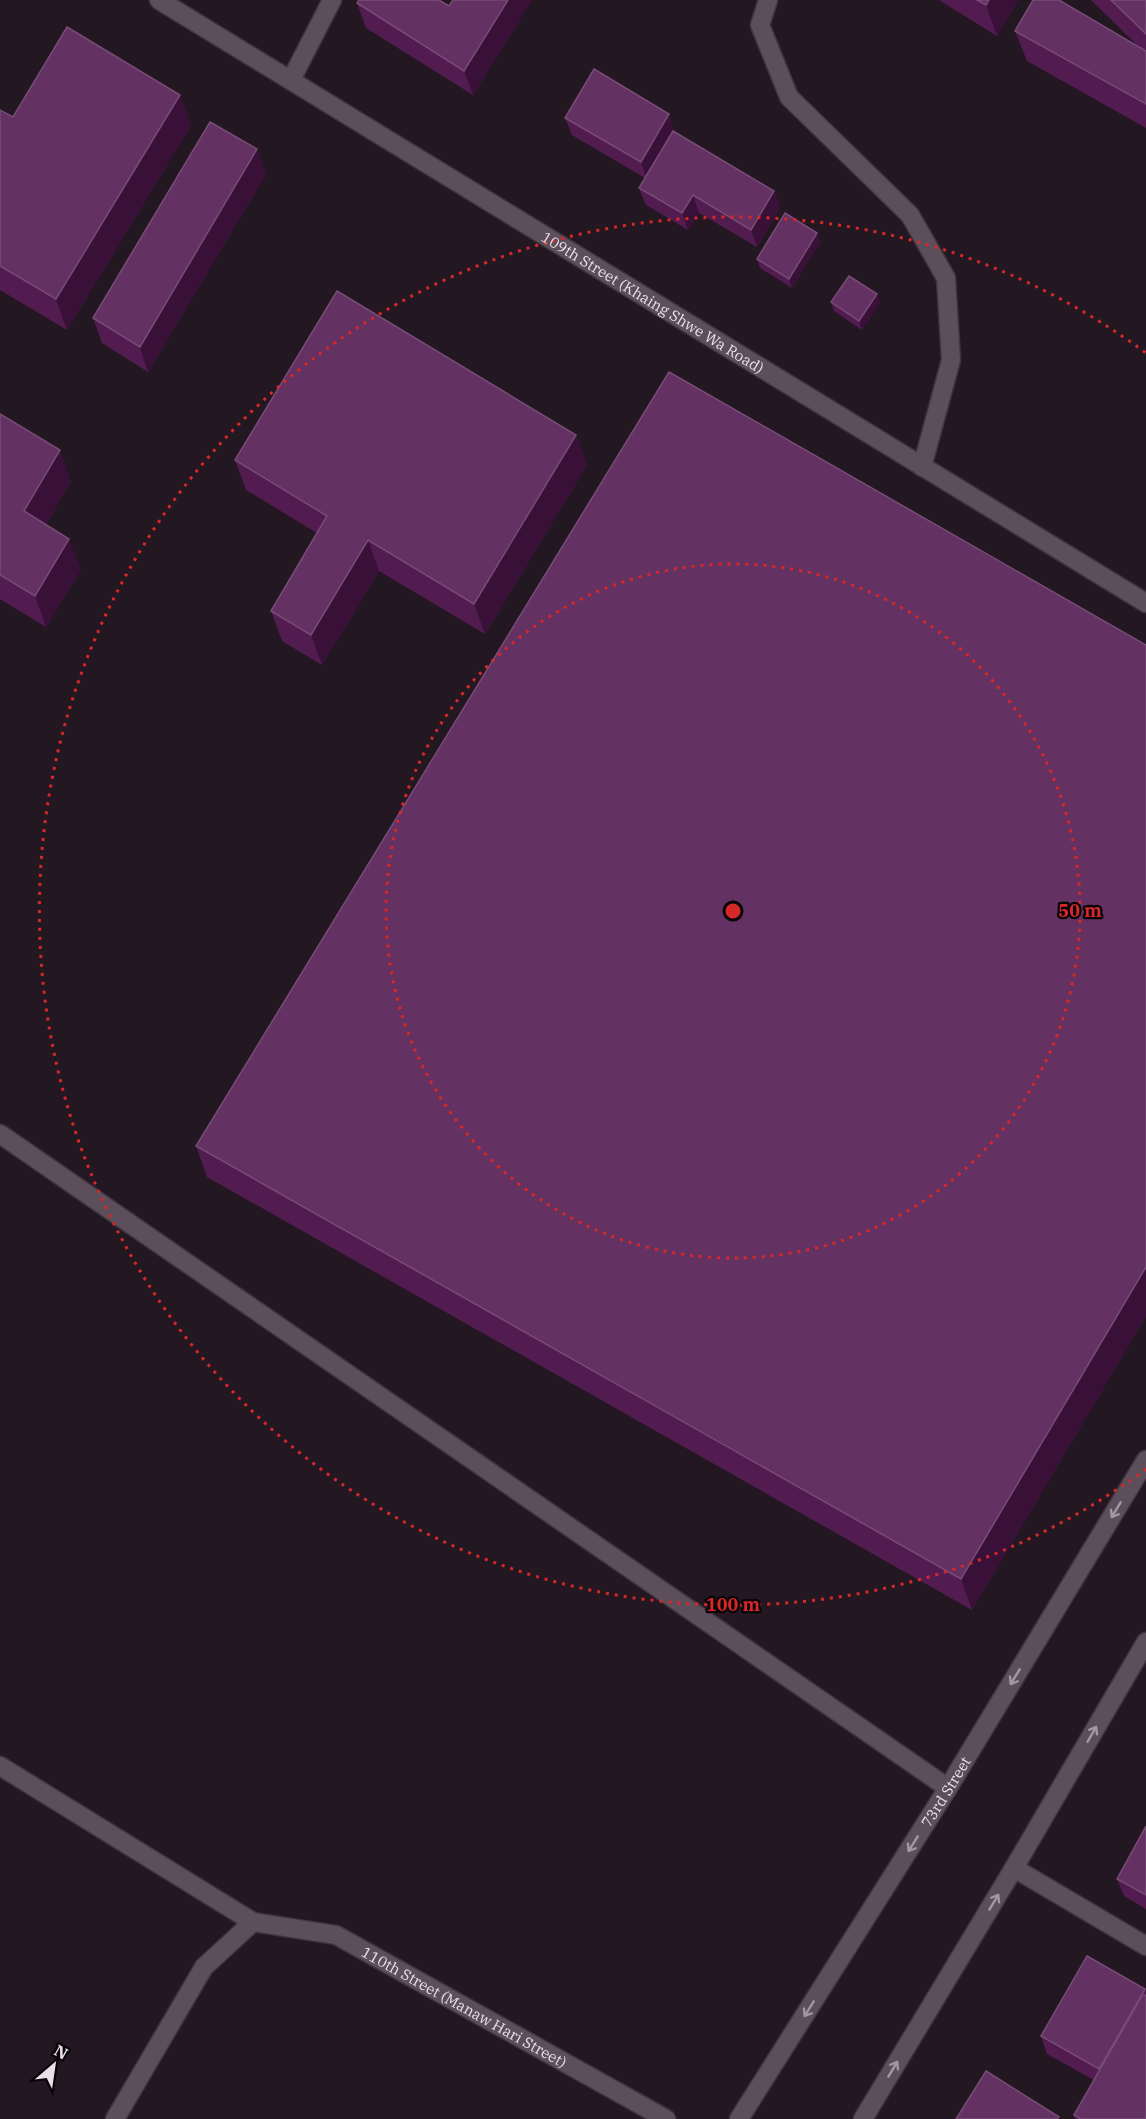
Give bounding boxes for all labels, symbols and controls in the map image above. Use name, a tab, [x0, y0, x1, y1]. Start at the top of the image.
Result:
street label: 109th Street (Khaing Shwe Wa Road)	[538, 227, 768, 377]
text: 50 m	[1058, 899, 1102, 922]
centre of rings	[723, 901, 743, 921]
one-way arrow	[1109, 1501, 1121, 1518]
text: 100 m	[706, 1593, 761, 1616]
one-way arrow	[1009, 1668, 1021, 1685]
one-way arrow	[1087, 1726, 1099, 1743]
street label: 73rd Street	[916, 1753, 974, 1830]
one-way arrow	[907, 1835, 919, 1852]
one-way arrow	[988, 1894, 1000, 1911]
street label: 110th Street (Manaw Hari Street)	[358, 1942, 570, 2071]
one-way arrow	[803, 2000, 815, 2016]
north arrow	[24, 2035, 84, 2095]
text: N	[51, 2040, 72, 2064]
one-way arrow	[887, 2061, 899, 2078]

